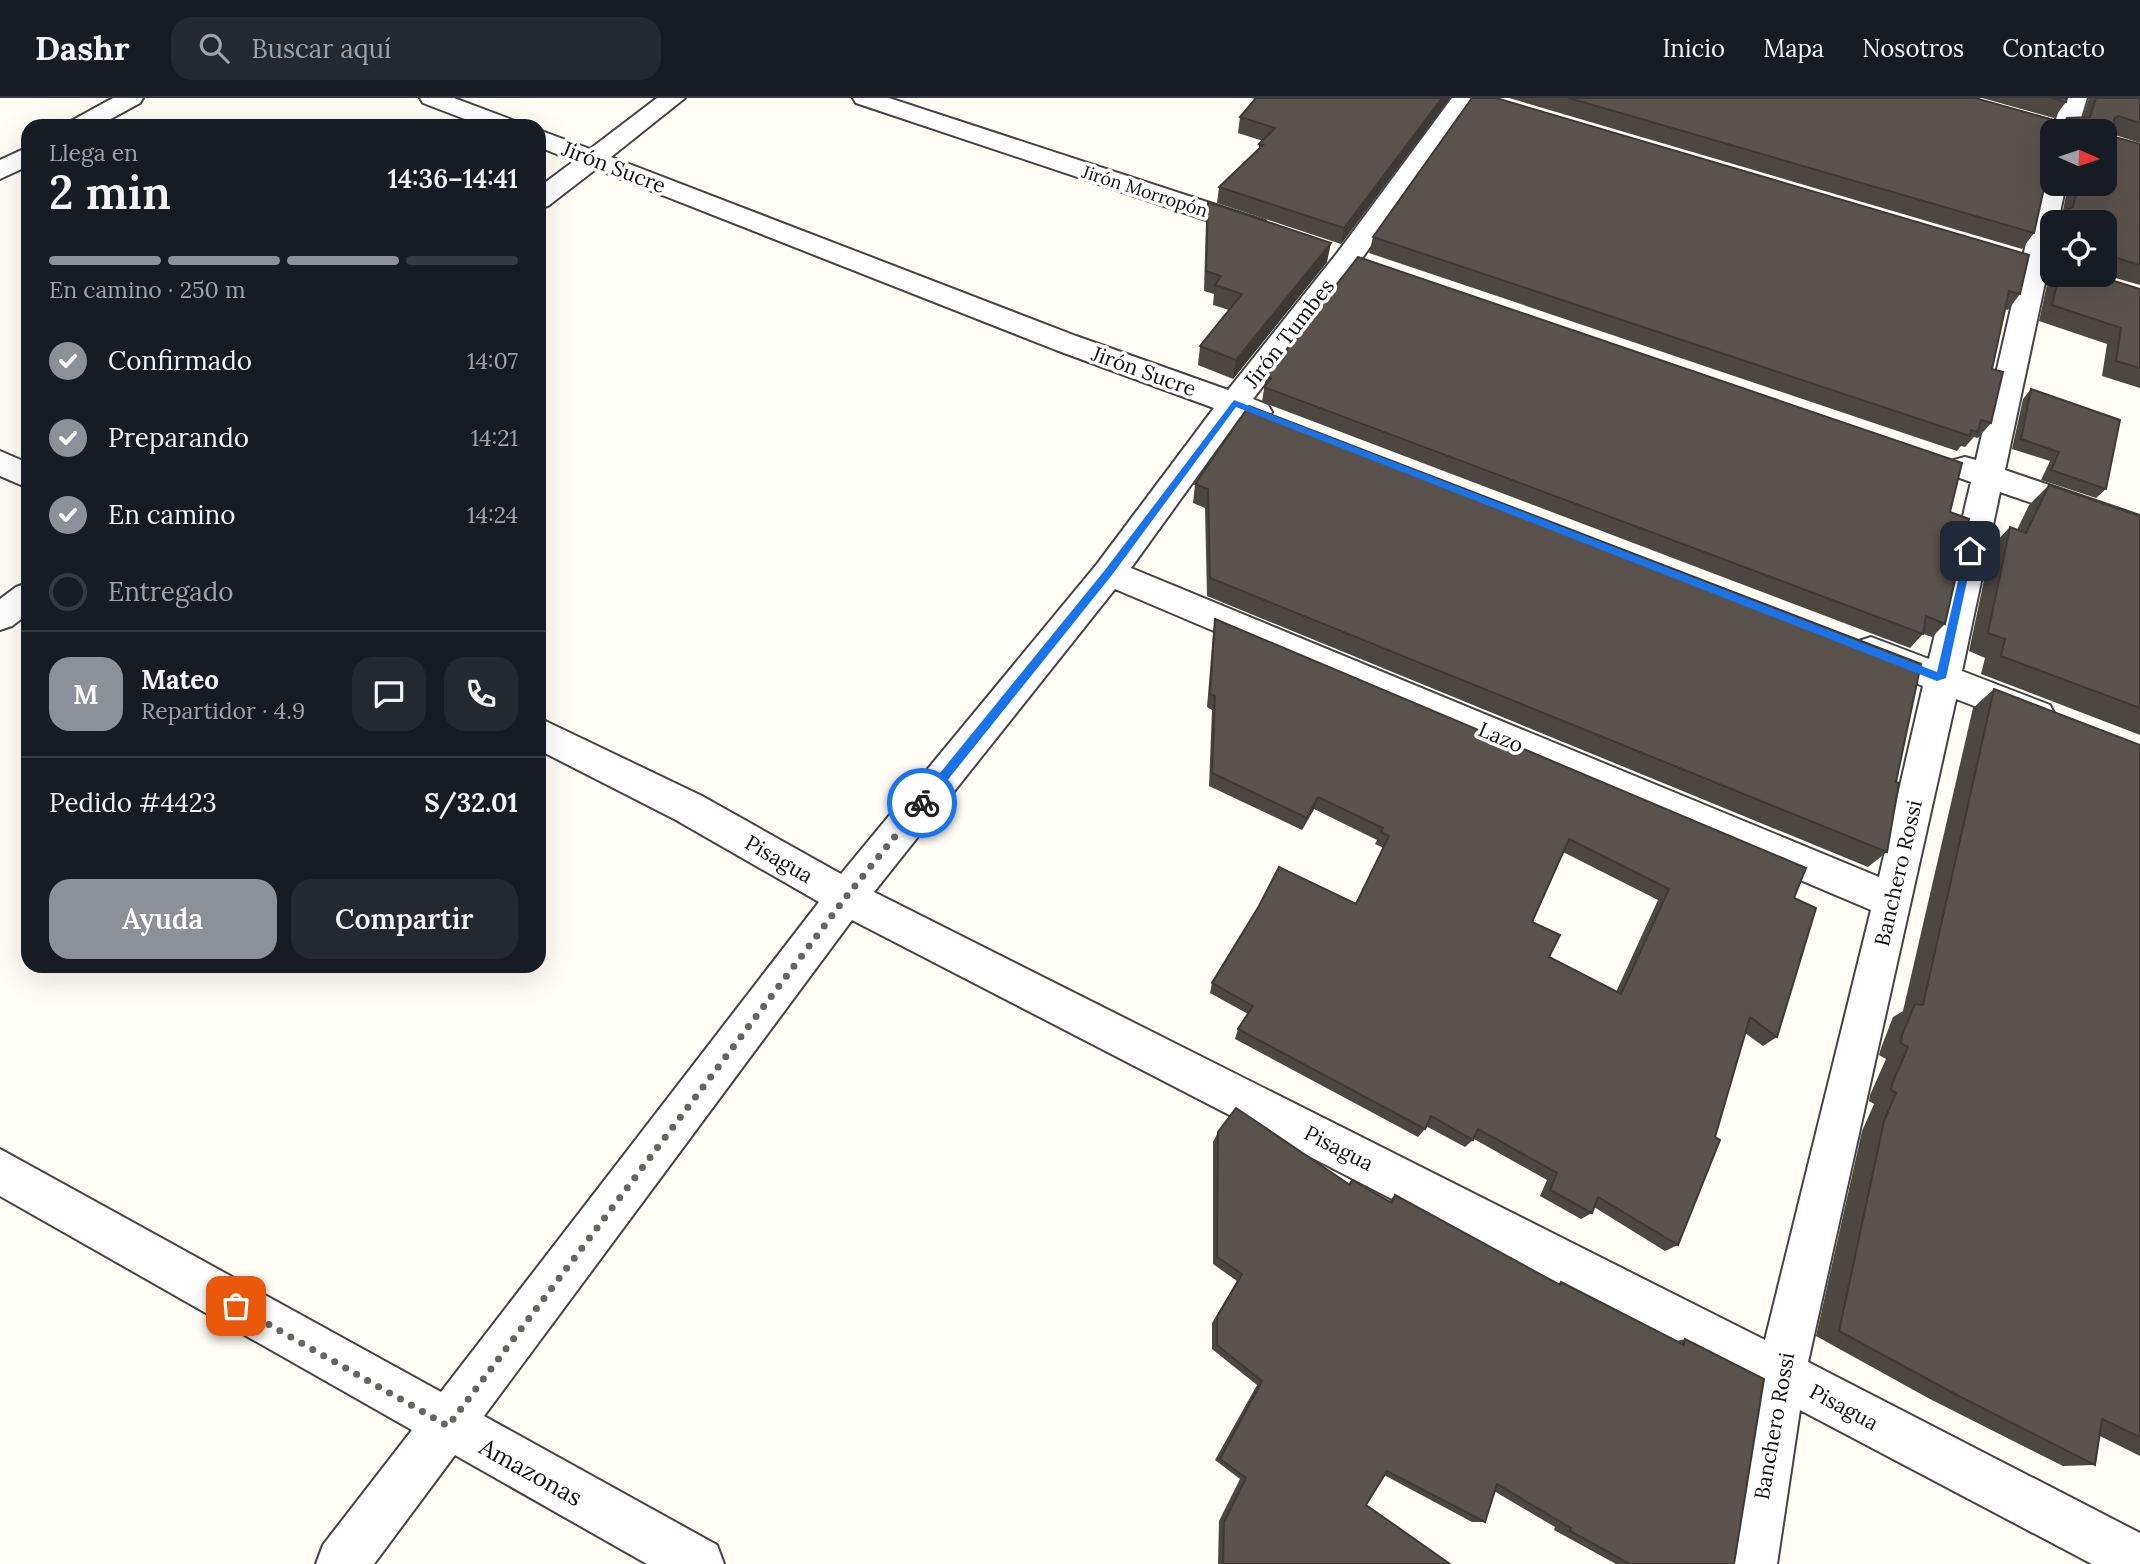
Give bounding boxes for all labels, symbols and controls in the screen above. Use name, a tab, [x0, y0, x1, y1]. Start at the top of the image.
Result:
search box	[171, 17, 661, 80]
text: Dashr	[35, 27, 129, 69]
icon: search	[195, 29, 233, 67]
text: Buscar aquí	[251, 32, 391, 65]
text: Inicio	[1662, 33, 1725, 64]
text: Mapa	[1763, 33, 1824, 64]
text: Nosotros	[1862, 33, 1964, 64]
text: Contacto	[2002, 33, 2105, 64]
north arrow	[2040, 119, 2118, 196]
map controls	[2040, 119, 2117, 287]
street label: Jirón Sucre	[557, 134, 670, 199]
text: Llega en	[49, 138, 138, 167]
street label: Jirón Morropón	[1078, 160, 1211, 222]
text: 14:36–14:41	[388, 162, 518, 195]
text: 2 min	[49, 163, 171, 222]
button: locate	[2040, 210, 2117, 287]
street label: Jirón Tumbes	[1237, 273, 1340, 394]
text: En camino · 250 m	[49, 275, 245, 304]
street label: Jirón Sucre	[1087, 339, 1200, 402]
icon: check	[49, 342, 87, 380]
text: Confirmado	[108, 344, 252, 377]
text: 14:07	[467, 346, 518, 375]
icon: check	[49, 419, 87, 457]
text: Preparando	[108, 421, 249, 454]
text: 14:21	[471, 423, 518, 452]
icon: check	[49, 496, 87, 534]
text: En camino	[108, 498, 236, 531]
text: 14:24	[467, 500, 518, 529]
pin	[1940, 521, 2000, 581]
icon: home	[1951, 532, 1989, 570]
text: Entregado	[108, 575, 234, 608]
button: chat	[352, 657, 426, 731]
button: phone	[444, 657, 518, 731]
text: Mateo	[141, 663, 219, 696]
text: M	[73, 678, 99, 711]
text: Repartidor · 4.9	[141, 696, 305, 725]
street label: Lazo	[1474, 716, 1528, 758]
courier	[887, 768, 957, 838]
icon: bike	[903, 784, 941, 822]
text: Pedido #4423	[49, 786, 217, 819]
text: S/32.01	[424, 786, 518, 819]
street label: Banchero Rossi	[1868, 797, 1928, 949]
street label: Pisagua	[740, 829, 818, 889]
button: Ayuda	[49, 879, 277, 959]
button: Compartir	[291, 879, 518, 959]
street label: Pisagua	[1300, 1119, 1378, 1177]
pin	[206, 1276, 266, 1336]
icon: bag	[217, 1287, 255, 1325]
street label: Banchero Rossi	[1748, 1350, 1800, 1502]
street label: Pisagua	[1805, 1378, 1883, 1436]
street label: Amazonas	[473, 1431, 588, 1513]

